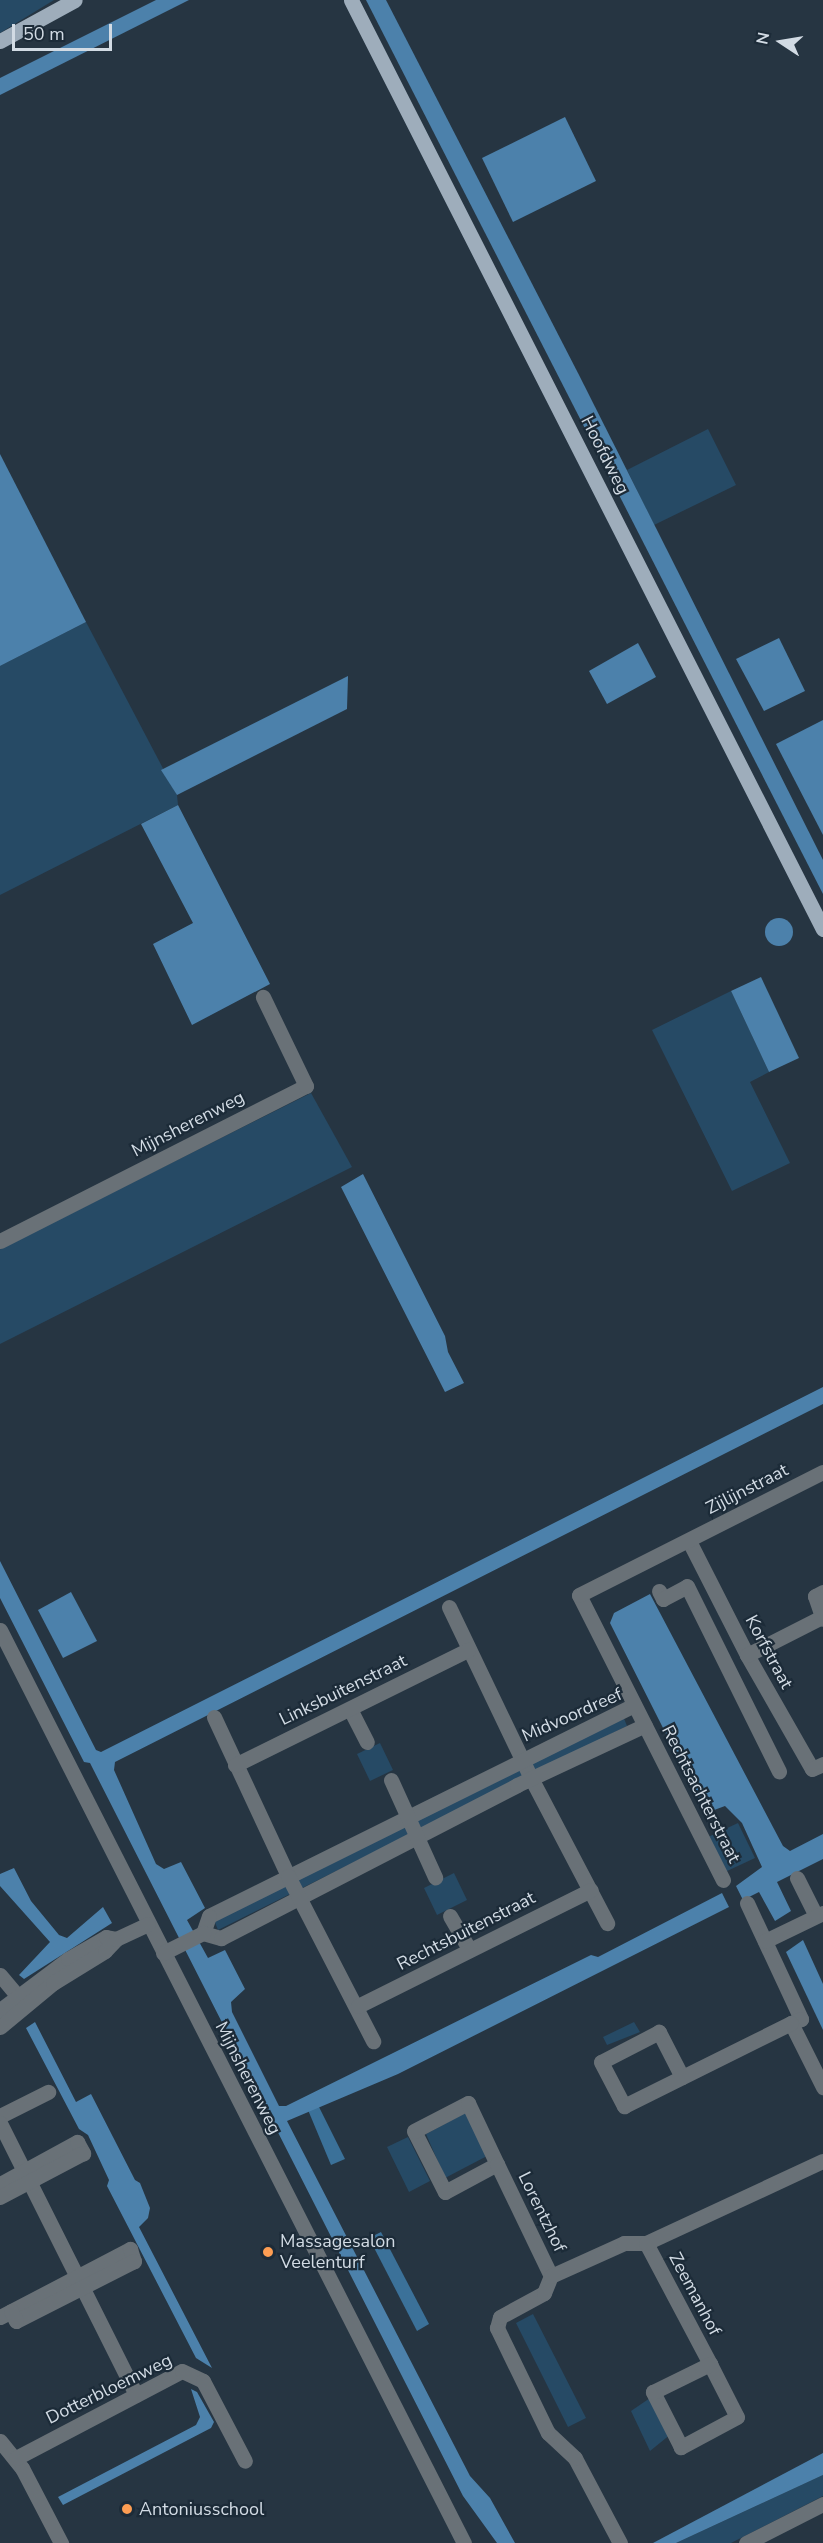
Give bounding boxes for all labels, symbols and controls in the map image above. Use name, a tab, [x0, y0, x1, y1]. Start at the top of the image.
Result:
scale bar	[15, 12, 116, 50]
north arrow	[751, 12, 811, 72]
text: 50 m	[23, 22, 65, 46]
text: N	[751, 30, 775, 46]
street label: Hoofdweg	[576, 412, 634, 498]
street label: Mijnsherenweg	[128, 1086, 248, 1162]
street label: Zijlijnstraat	[702, 1459, 792, 1519]
street label: Korfstraat	[741, 1611, 797, 1693]
street label: Linksbuitenstraat	[276, 1650, 410, 1730]
street label: Midvoordreef	[519, 1683, 625, 1747]
street label: Rechtsachterstraat	[657, 1721, 745, 1867]
street label: Rechtsbuitenstraat	[393, 1887, 539, 1975]
street label: Mijnsherenweg	[210, 2018, 286, 2138]
street label: Lorentzhof	[513, 2168, 571, 2256]
place label: Massagesalon Veelenturf	[280, 2231, 396, 2274]
marker: Massagesalon Veelenturf	[261, 2245, 275, 2259]
street label: Zeemanhof	[664, 2249, 726, 2339]
street label: Dotterbloemweg	[43, 2349, 175, 2429]
place label: Antoniusschool	[139, 2498, 264, 2520]
marker: Antoniusschool	[120, 2502, 134, 2516]

